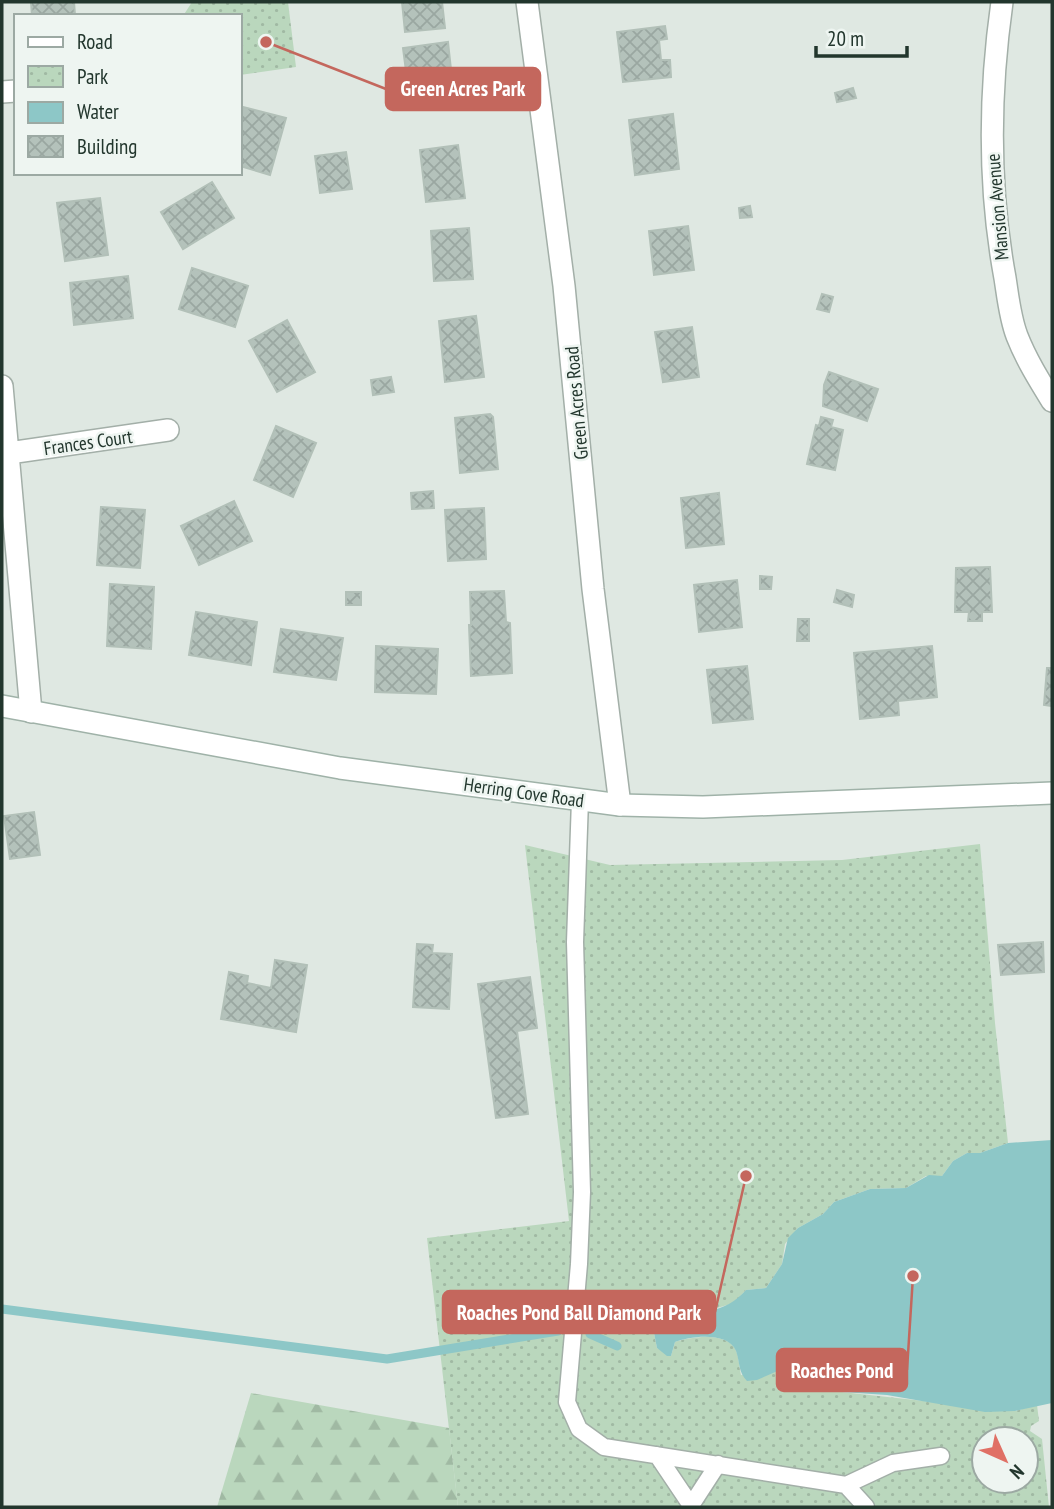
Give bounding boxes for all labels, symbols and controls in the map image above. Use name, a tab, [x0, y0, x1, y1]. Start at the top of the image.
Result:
legend	[14, 14, 242, 175]
scale bar	[816, 14, 907, 58]
text: 20 m	[827, 25, 864, 52]
text: Road	[77, 28, 113, 55]
text: Park	[77, 63, 108, 90]
callout: Green Acres Park	[386, 68, 540, 110]
text: Green Acres Park	[400, 75, 526, 102]
text: Water	[77, 98, 119, 125]
text: Building	[77, 133, 137, 160]
street label: Mansion Avenue	[980, 153, 1014, 261]
street label: Green Acres Road	[559, 345, 593, 461]
street label: Frances Court	[42, 424, 135, 460]
street label: Herring Cove Road	[462, 772, 586, 812]
callout: Roaches Pond Ball Diamond Park	[443, 1291, 715, 1333]
text: Roaches Pond Ball Diamond Park	[457, 1299, 702, 1326]
callout: Roaches Pond	[777, 1349, 907, 1391]
text: Roaches Pond	[791, 1357, 893, 1384]
north arrow	[970, 1425, 1040, 1495]
text: N	[1005, 1460, 1029, 1484]

